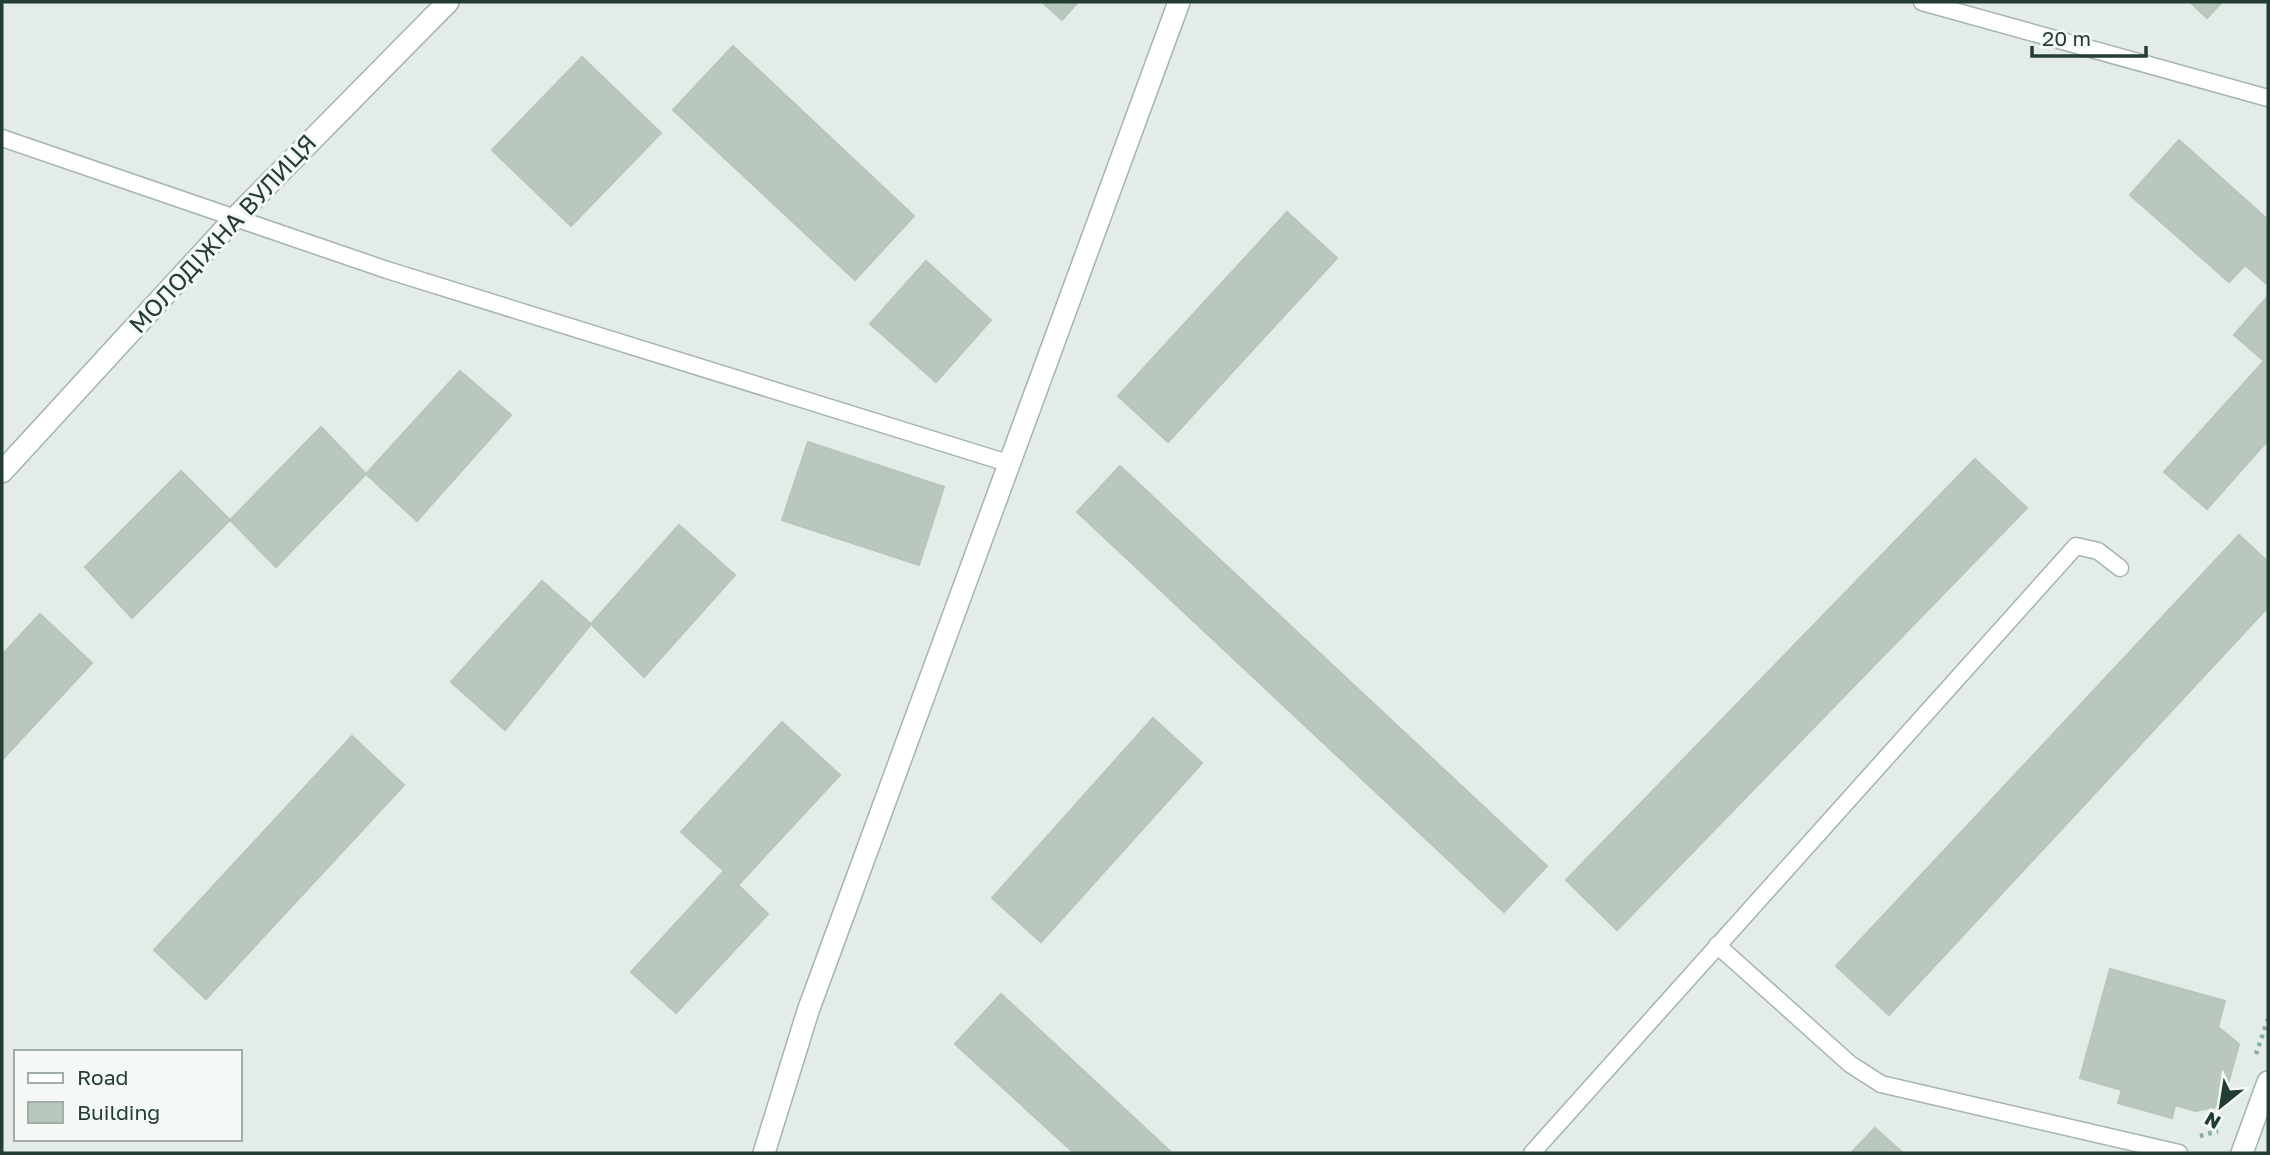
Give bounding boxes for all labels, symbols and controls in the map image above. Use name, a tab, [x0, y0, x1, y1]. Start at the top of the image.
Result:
scale bar	[2032, 14, 2146, 58]
text: 20 m	[2042, 25, 2091, 51]
street label: МОЛОДІЖНА ВУЛИЦЯ	[122, 128, 322, 338]
legend	[14, 1050, 242, 1141]
text: Road	[77, 1064, 128, 1090]
north arrow	[2186, 1071, 2256, 1141]
text: Building	[77, 1099, 160, 1125]
text: N	[2200, 1108, 2224, 1135]

